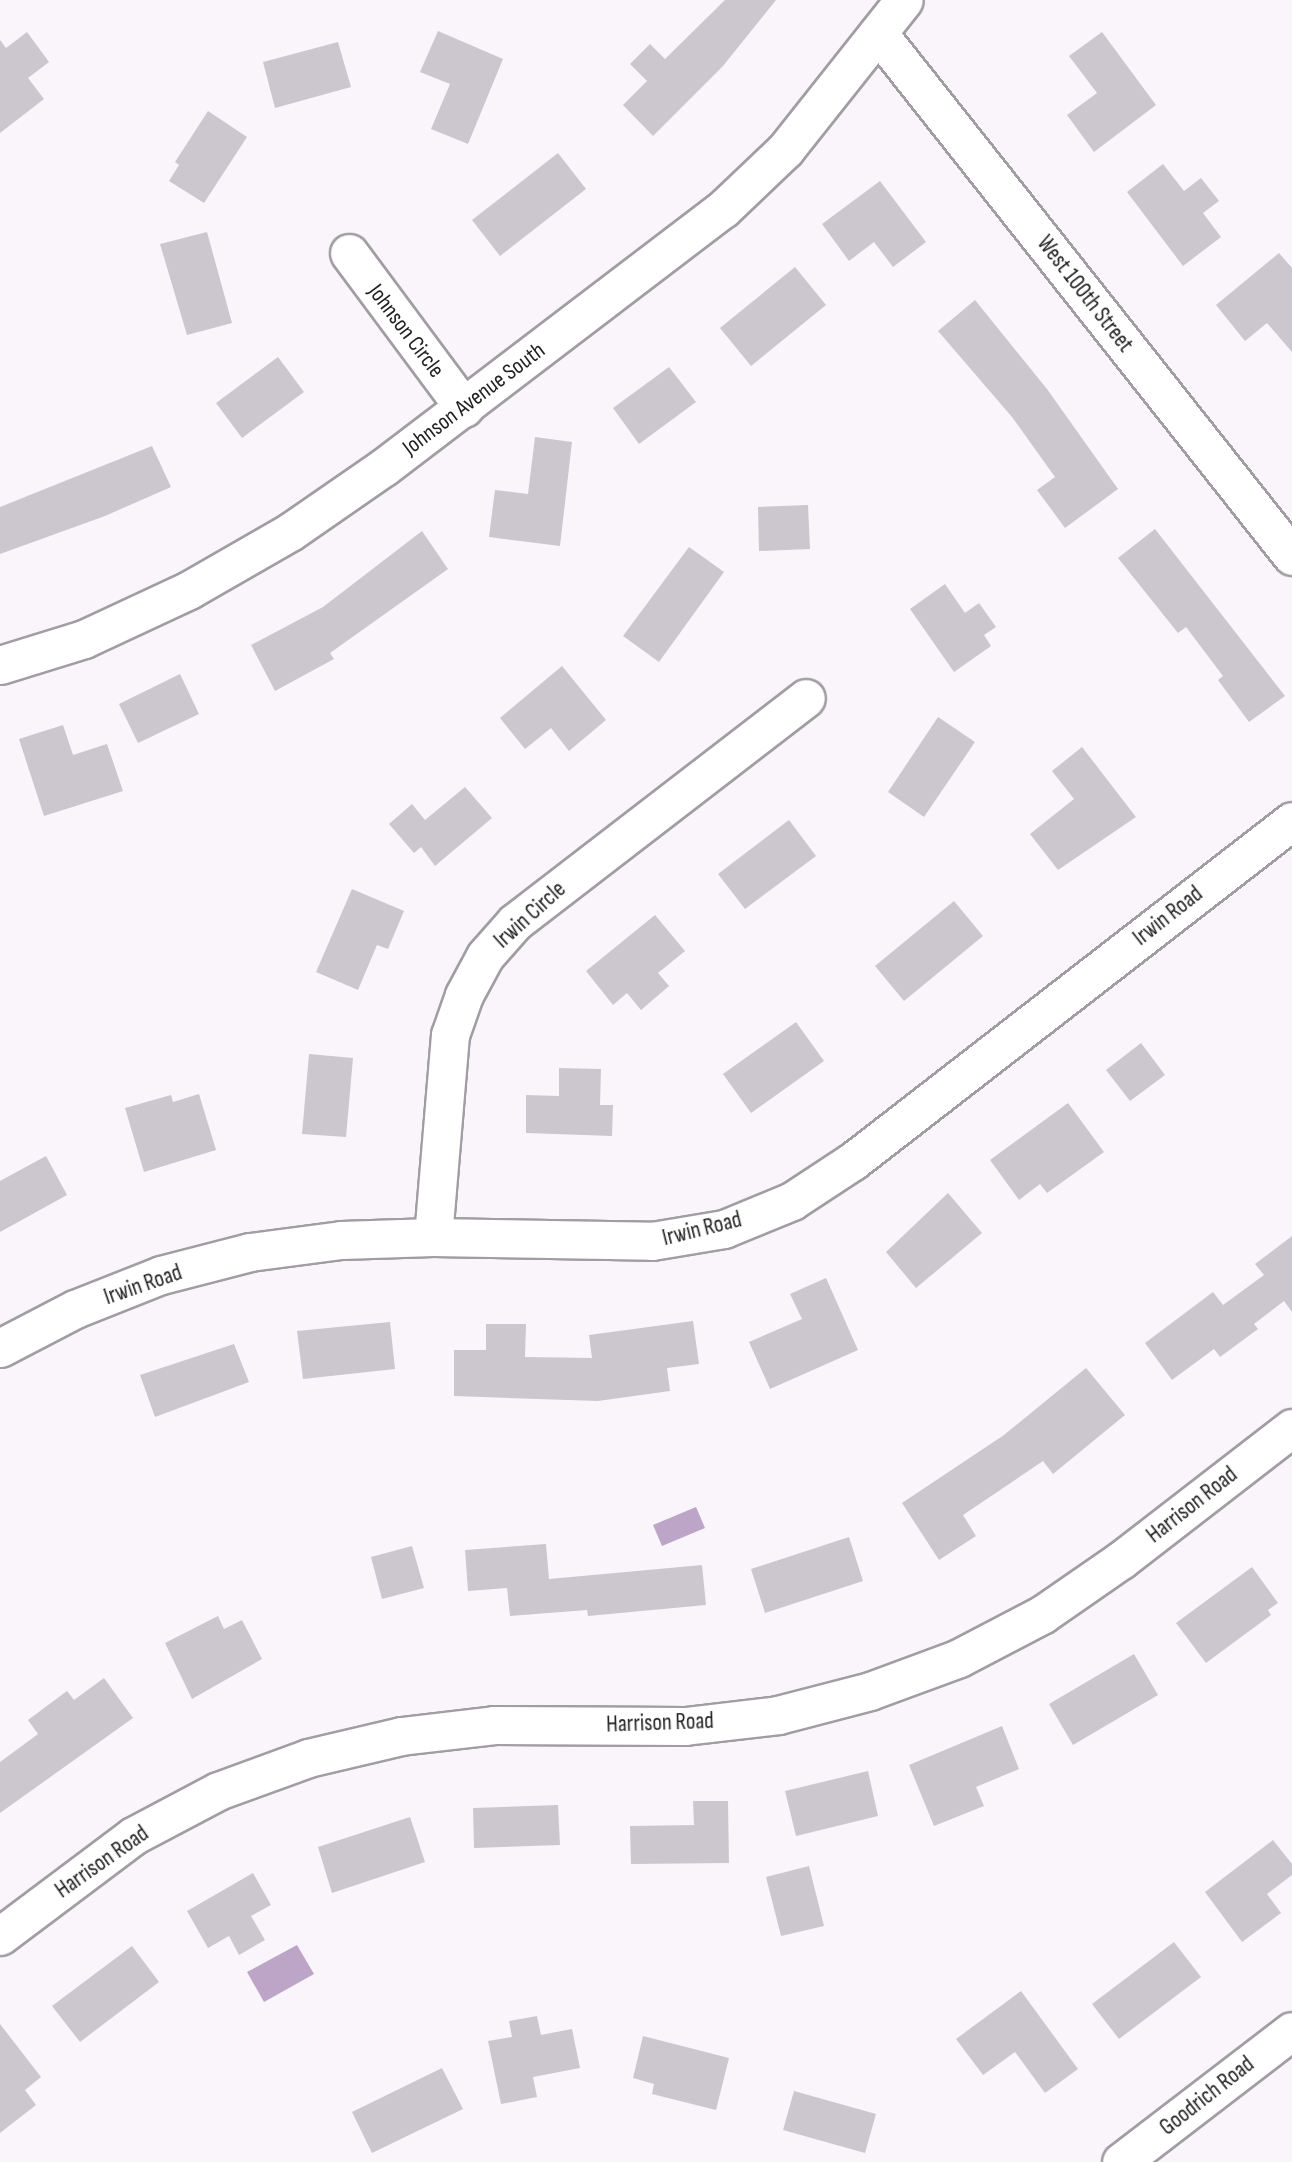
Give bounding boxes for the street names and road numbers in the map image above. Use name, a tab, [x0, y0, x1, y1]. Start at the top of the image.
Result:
street label: West 100th Street	[1031, 230, 1139, 358]
street label: Johnson Circle	[362, 279, 450, 383]
street label: Johnson Avenue South	[397, 337, 551, 461]
street label: Irwin Circle	[489, 876, 571, 954]
street label: Irwin Road	[1128, 880, 1208, 952]
street label: Irwin Road	[660, 1206, 744, 1252]
street label: Irwin Road	[100, 1259, 186, 1311]
street label: Harrison Road	[1141, 1461, 1243, 1549]
street label: Harrison Road	[606, 1707, 714, 1739]
street label: Harrison Road	[50, 1820, 154, 1904]
street label: Goodrich Road	[1154, 2051, 1260, 2141]

